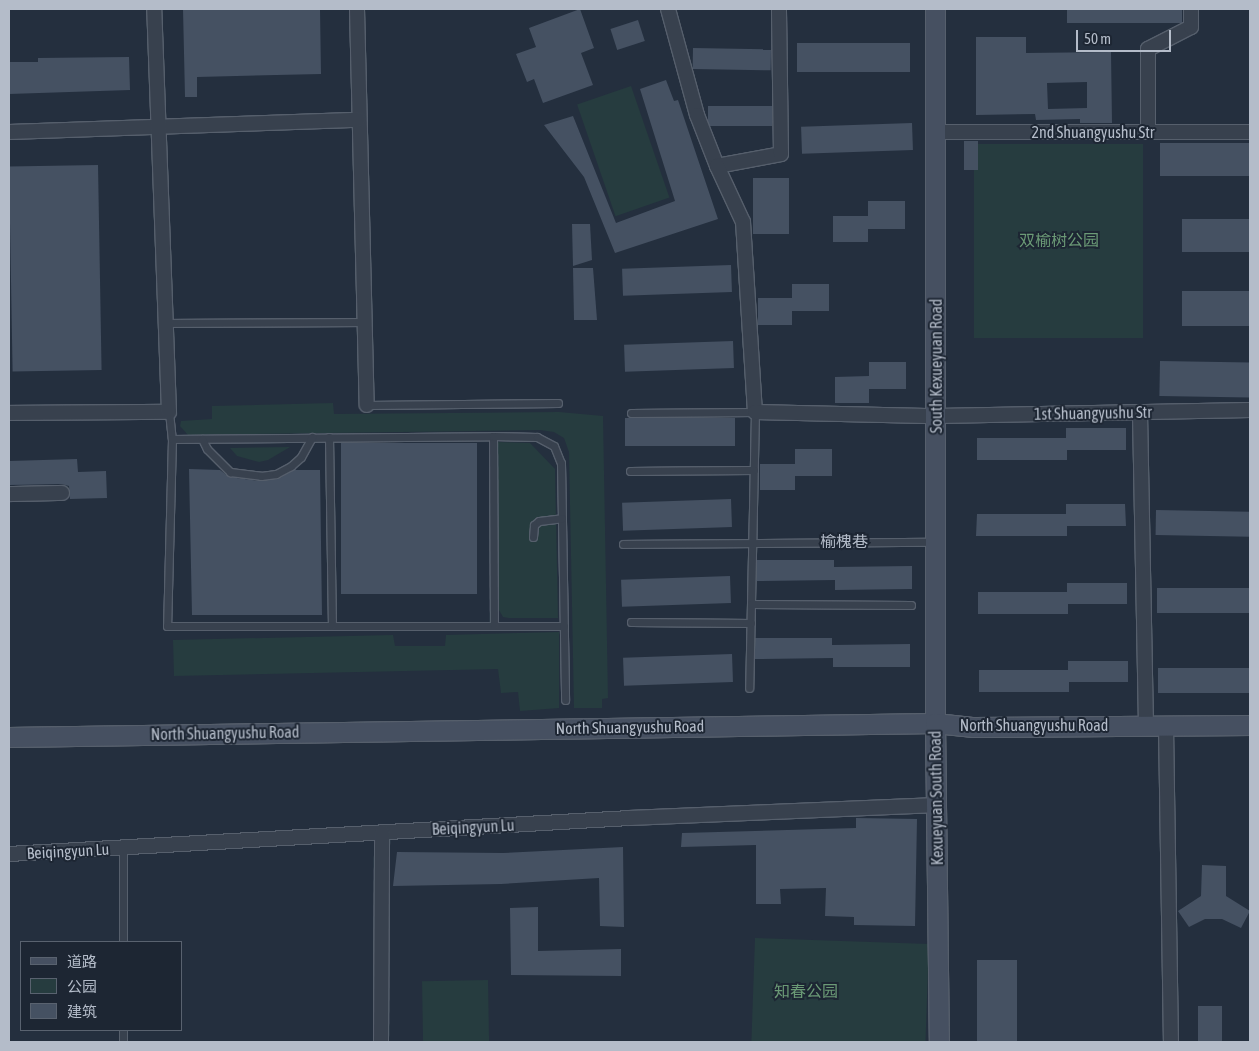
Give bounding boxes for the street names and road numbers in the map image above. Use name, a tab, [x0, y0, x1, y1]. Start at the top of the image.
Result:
street label: 2nd Shuangyushu Str	[1031, 122, 1155, 142]
street label: South Kexueyuan Road	[926, 299, 946, 433]
street label: 1st Shuangyushu Str	[1034, 402, 1152, 424]
street label: 榆槐巷	[820, 531, 868, 551]
street label: North Shuangyushu Road	[960, 715, 1108, 735]
street label: North Shuangyushu Road	[556, 716, 704, 738]
street label: North Shuangyushu Road	[151, 722, 299, 744]
street label: Kexueyuan South Road	[925, 730, 947, 866]
street label: Beiqingyun Lu	[431, 815, 515, 839]
street label: Beiqingyun Lu	[26, 839, 110, 863]

